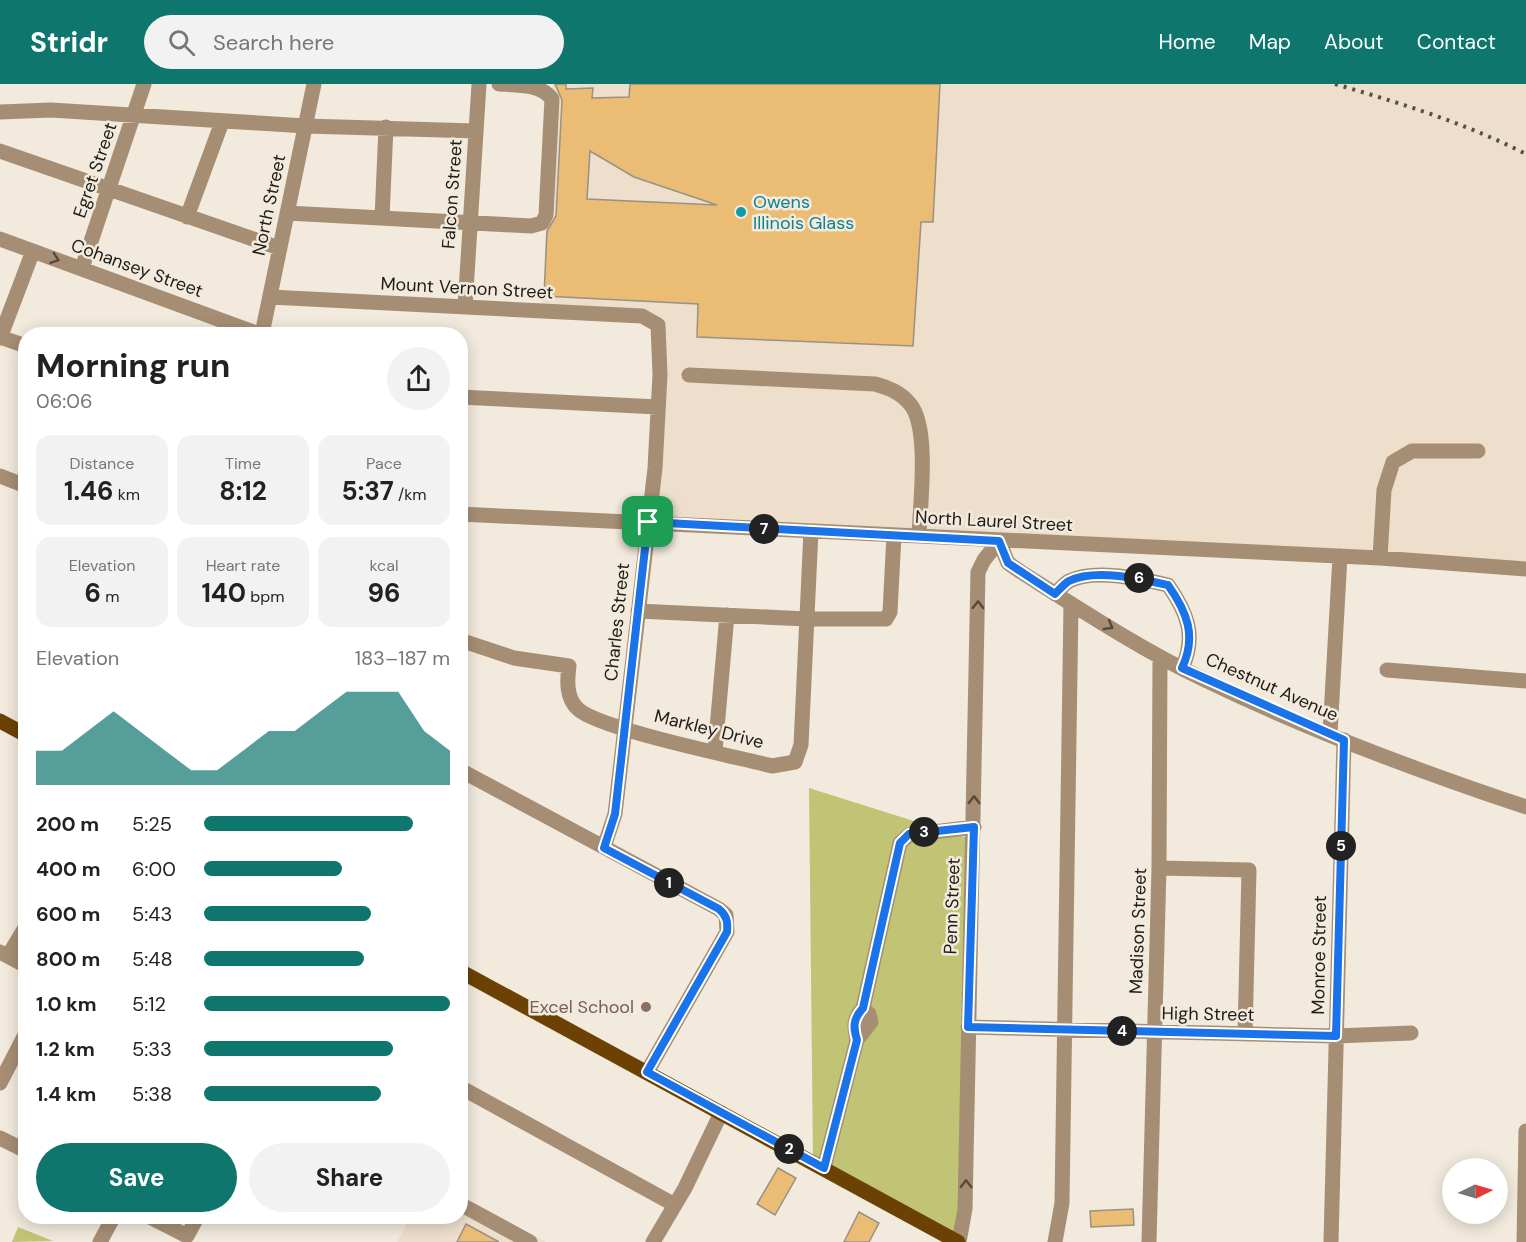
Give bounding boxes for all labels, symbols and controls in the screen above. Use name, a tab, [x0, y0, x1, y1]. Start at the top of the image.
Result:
search box	[144, 15, 564, 69]
text: Stridr	[30, 24, 108, 61]
icon: search	[165, 26, 198, 59]
text: Search here	[213, 28, 334, 57]
text: Home	[1158, 28, 1216, 56]
text: Map	[1249, 28, 1291, 56]
text: About	[1324, 28, 1384, 56]
text: Contact	[1417, 28, 1496, 56]
street label: Egret Street	[67, 119, 123, 221]
street label: Falcon Street	[436, 138, 468, 250]
street label: North Street	[247, 152, 291, 258]
place label: Owens Illinois Glass	[753, 190, 854, 235]
marker: Owens Illinois Glass	[734, 205, 748, 219]
street label: Cohansey Street	[68, 233, 206, 303]
one-way arrow	[49, 251, 60, 264]
street label: Mount Vernon Street	[380, 271, 554, 305]
text: Morning run	[36, 344, 230, 387]
button: share	[387, 347, 450, 410]
text: 06:06	[36, 388, 93, 414]
text: Distance	[70, 453, 134, 474]
text: Time	[225, 453, 261, 474]
text: Pace	[366, 453, 402, 474]
text: 1.46	[64, 474, 113, 508]
text: 8:12	[219, 474, 267, 508]
text: 5:37	[341, 474, 394, 508]
text: km	[113, 484, 140, 505]
text: /km	[394, 484, 427, 505]
pin	[622, 496, 673, 547]
icon: arrive	[631, 505, 664, 538]
street label: North Laurel Street	[915, 505, 1073, 537]
pin: 7	[749, 514, 779, 544]
text: 7	[760, 518, 768, 539]
text: Elevation	[69, 555, 135, 576]
text: Heart rate	[206, 555, 280, 576]
text: kcal	[370, 555, 398, 576]
street label: Charles Street	[599, 562, 635, 682]
pin: 6	[1124, 563, 1154, 593]
text: 6	[1134, 567, 1144, 588]
text: 6	[85, 576, 101, 610]
text: 140	[201, 576, 246, 610]
text: 96	[368, 576, 401, 610]
text: m	[101, 586, 120, 607]
text: bpm	[246, 586, 285, 607]
one-way arrow	[971, 601, 984, 610]
one-way arrow	[1103, 618, 1113, 630]
text: Elevation	[36, 645, 119, 671]
text: 183–187 m	[355, 645, 450, 671]
street label: Chestnut Avenue	[1202, 647, 1342, 727]
street label: Markley Drive	[652, 704, 766, 754]
one-way arrow	[968, 796, 981, 805]
text: 200 m	[36, 811, 99, 837]
text: 5:25	[132, 811, 172, 837]
pin: 3	[909, 817, 939, 847]
text: 3	[919, 821, 929, 842]
pin: 5	[1326, 831, 1356, 861]
text: 5	[1336, 835, 1346, 856]
text: 400 m	[36, 856, 101, 882]
text: 6:00	[132, 856, 176, 882]
street label: Penn Street	[938, 857, 966, 955]
street label: Madison Street	[1124, 867, 1152, 995]
pin: 1	[654, 868, 684, 898]
text: 1	[666, 872, 672, 893]
street label: Monroe Street	[1306, 895, 1332, 1015]
text: 600 m	[36, 901, 100, 927]
text: 5:43	[132, 901, 172, 927]
text: 800 m	[36, 946, 100, 972]
text: 5:48	[132, 946, 173, 972]
text: 1.0 km	[36, 991, 97, 1017]
text: 5:12	[132, 991, 166, 1017]
place label: Excel School	[530, 995, 634, 1019]
marker: Excel School	[639, 1000, 653, 1014]
street label: High Street	[1161, 1001, 1255, 1027]
pin: 4	[1107, 1016, 1137, 1046]
text: 4	[1117, 1020, 1127, 1041]
text: 1.2 km	[36, 1036, 95, 1062]
text: 5:33	[132, 1036, 172, 1062]
text: 1.4 km	[36, 1081, 96, 1107]
text: 5:38	[132, 1081, 172, 1107]
pin: 2	[774, 1134, 804, 1164]
text: 2	[784, 1138, 794, 1159]
button: Save	[36, 1143, 237, 1212]
button: Share	[249, 1143, 450, 1212]
north arrow	[1442, 1158, 1508, 1224]
map controls	[1442, 1158, 1508, 1224]
one-way arrow	[959, 1180, 972, 1189]

